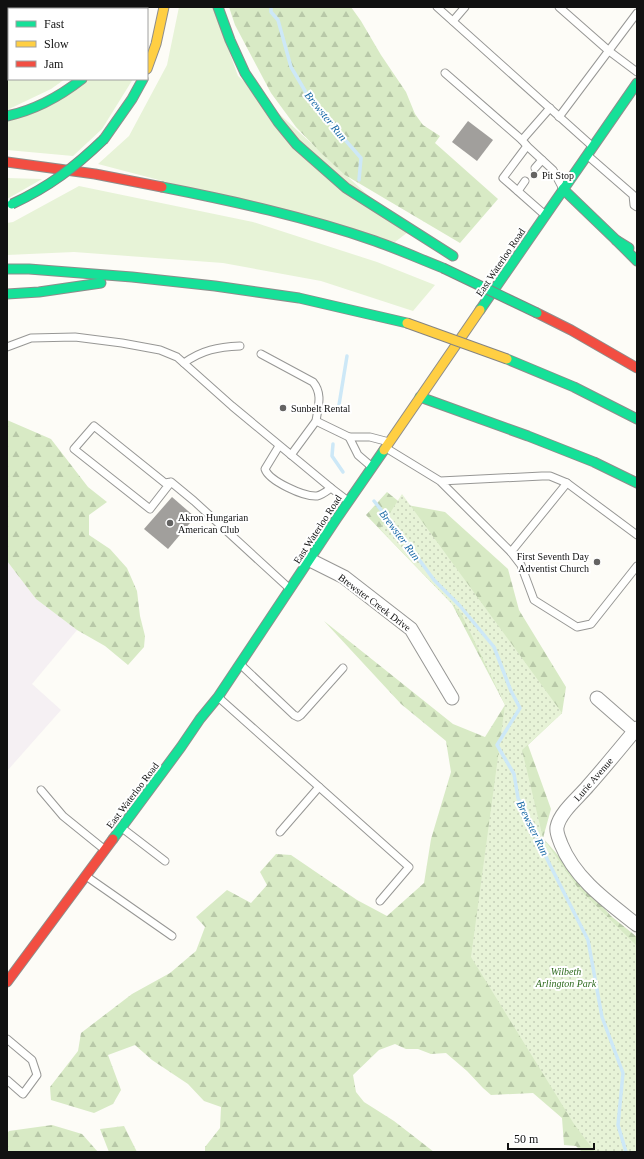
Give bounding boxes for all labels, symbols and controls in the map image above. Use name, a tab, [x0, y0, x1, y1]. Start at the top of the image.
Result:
legend	[8, 8, 148, 80]
text: Fast	[44, 17, 65, 31]
text: Slow	[44, 37, 69, 51]
text: Jam	[44, 57, 64, 71]
water label: Brewster Run	[303, 89, 350, 143]
marker: Pit Stop	[529, 170, 539, 180]
place label: Pit Stop	[542, 170, 574, 181]
street label: East Waterloo Road	[474, 226, 527, 298]
marker: Sunbelt Rental	[278, 403, 288, 413]
place label: Sunbelt Rental	[291, 403, 350, 414]
street label: East Waterloo Road	[291, 493, 344, 566]
water label: Brewster Run	[377, 508, 423, 563]
place label: Akron Hungarian American Club	[178, 512, 248, 535]
marker: Akron Hungarian American Club	[165, 518, 175, 528]
place label: First Seventh Day Adventist Church	[517, 551, 589, 574]
marker: First Seventh Day Adventist Church	[592, 557, 602, 567]
street label: Brewster Creek Drive	[336, 572, 413, 634]
street label: Lurie Avenue	[572, 755, 616, 803]
street label: East Waterloo Road	[104, 760, 161, 830]
water label: Brewster Run	[515, 799, 552, 858]
park label: Wilbeth Arlington Park	[535, 966, 597, 989]
scale bar	[508, 1125, 594, 1151]
text: 50 m	[514, 1132, 539, 1146]

